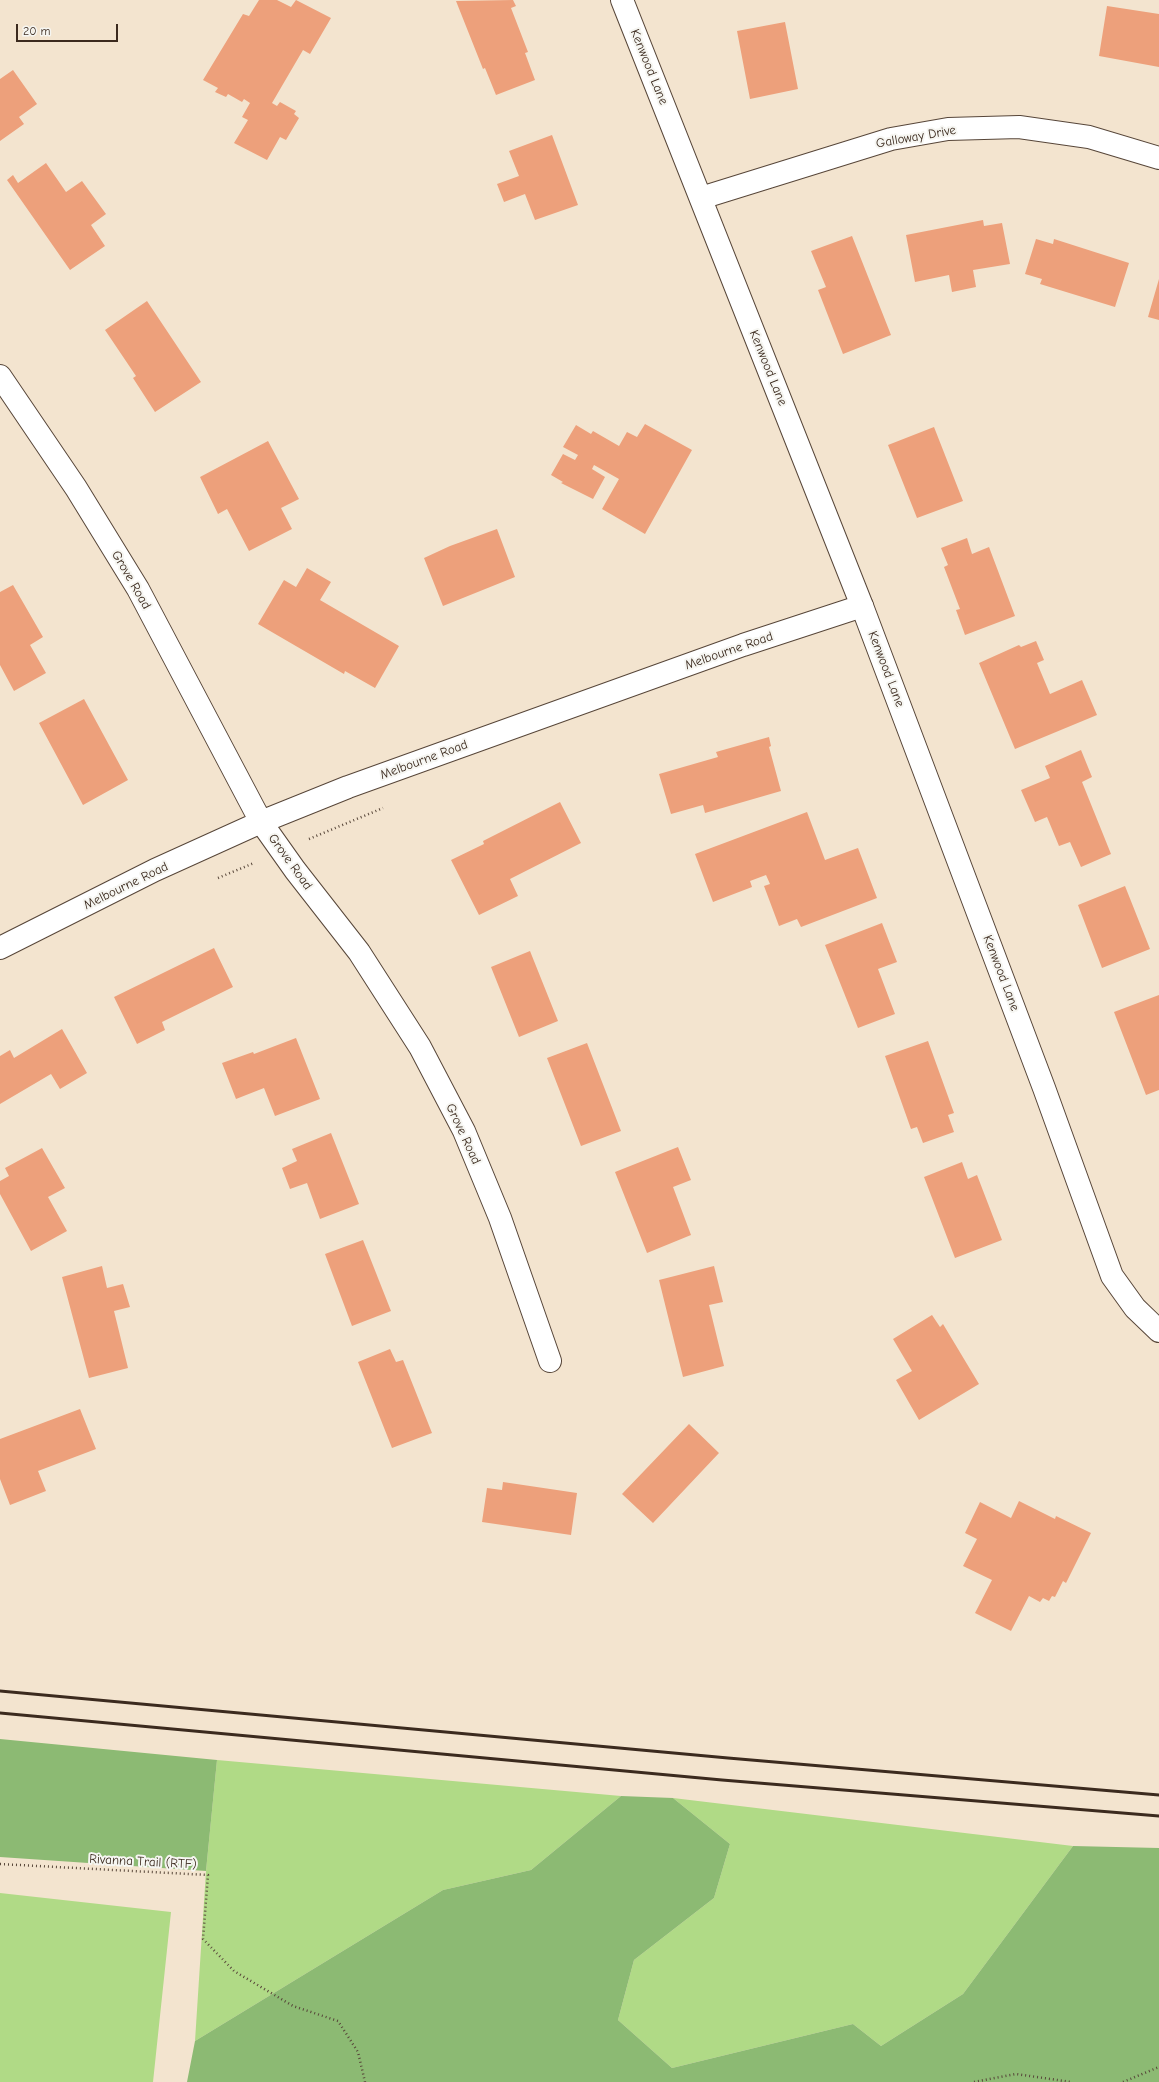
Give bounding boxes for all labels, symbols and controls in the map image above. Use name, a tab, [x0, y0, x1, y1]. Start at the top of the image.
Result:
scale bar	[18, 16, 120, 42]
text: 20 m	[23, 24, 51, 38]
street label: Kenwood Lane	[627, 27, 671, 107]
street label: Galloway Drive	[875, 122, 957, 152]
street label: Kenwood Lane	[746, 328, 790, 408]
street label: Grove Road	[108, 548, 154, 612]
street label: Melbourne Road	[683, 629, 775, 673]
street label: Kenwood Lane	[864, 629, 908, 709]
street label: Melbourne Road	[378, 737, 470, 783]
street label: Grove Road	[265, 831, 315, 893]
street label: Melbourne Road	[81, 859, 171, 913]
street label: Kenwood Lane	[979, 933, 1023, 1013]
street label: Grove Road	[442, 1101, 484, 1167]
street label: Rivanna Trail (RTF)	[89, 1851, 197, 1873]

